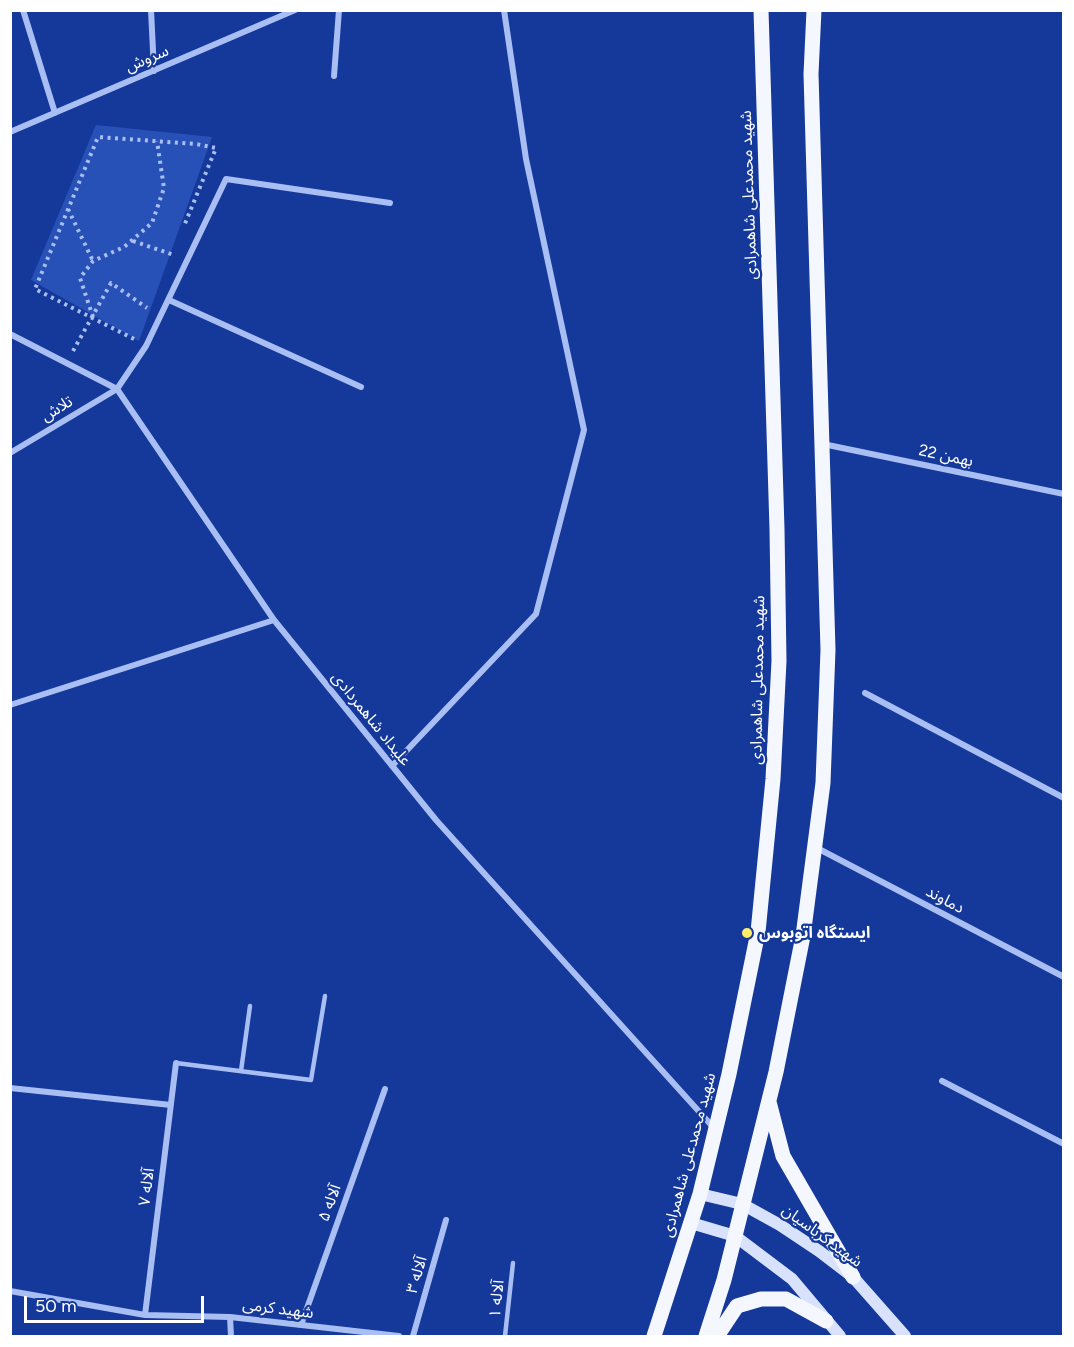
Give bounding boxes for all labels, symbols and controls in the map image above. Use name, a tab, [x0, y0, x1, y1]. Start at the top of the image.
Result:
street label: سروش	[122, 41, 172, 77]
street label: شهید محمدعلی شاهمرادی	[736, 110, 762, 280]
street label: تلاش	[38, 392, 76, 426]
street label: 22 بهمن	[917, 441, 975, 471]
street label: شهید محمدعلی شاهمرادی	[747, 595, 769, 765]
street label: علیداد شاهمردادی	[327, 668, 415, 770]
street label: دماوند	[923, 882, 967, 918]
place label: ایستگاه اتوبوس	[759, 923, 870, 943]
marker: ایستگاه اتوبوس	[740, 926, 754, 940]
street label: شهید محمدعلی شاهمرادی	[658, 1071, 720, 1239]
street label: آلاله ۷	[135, 1167, 159, 1207]
street label: آلاله ۵	[314, 1182, 346, 1224]
street label: شهید کرباسیان	[778, 1200, 866, 1272]
street label: آلاله ۳	[403, 1254, 431, 1296]
street label: آلاله ۱	[485, 1279, 509, 1319]
scale bar	[27, 1284, 207, 1322]
text: 50 m	[35, 1295, 77, 1317]
street label: شهید کرمی	[241, 1295, 315, 1323]

